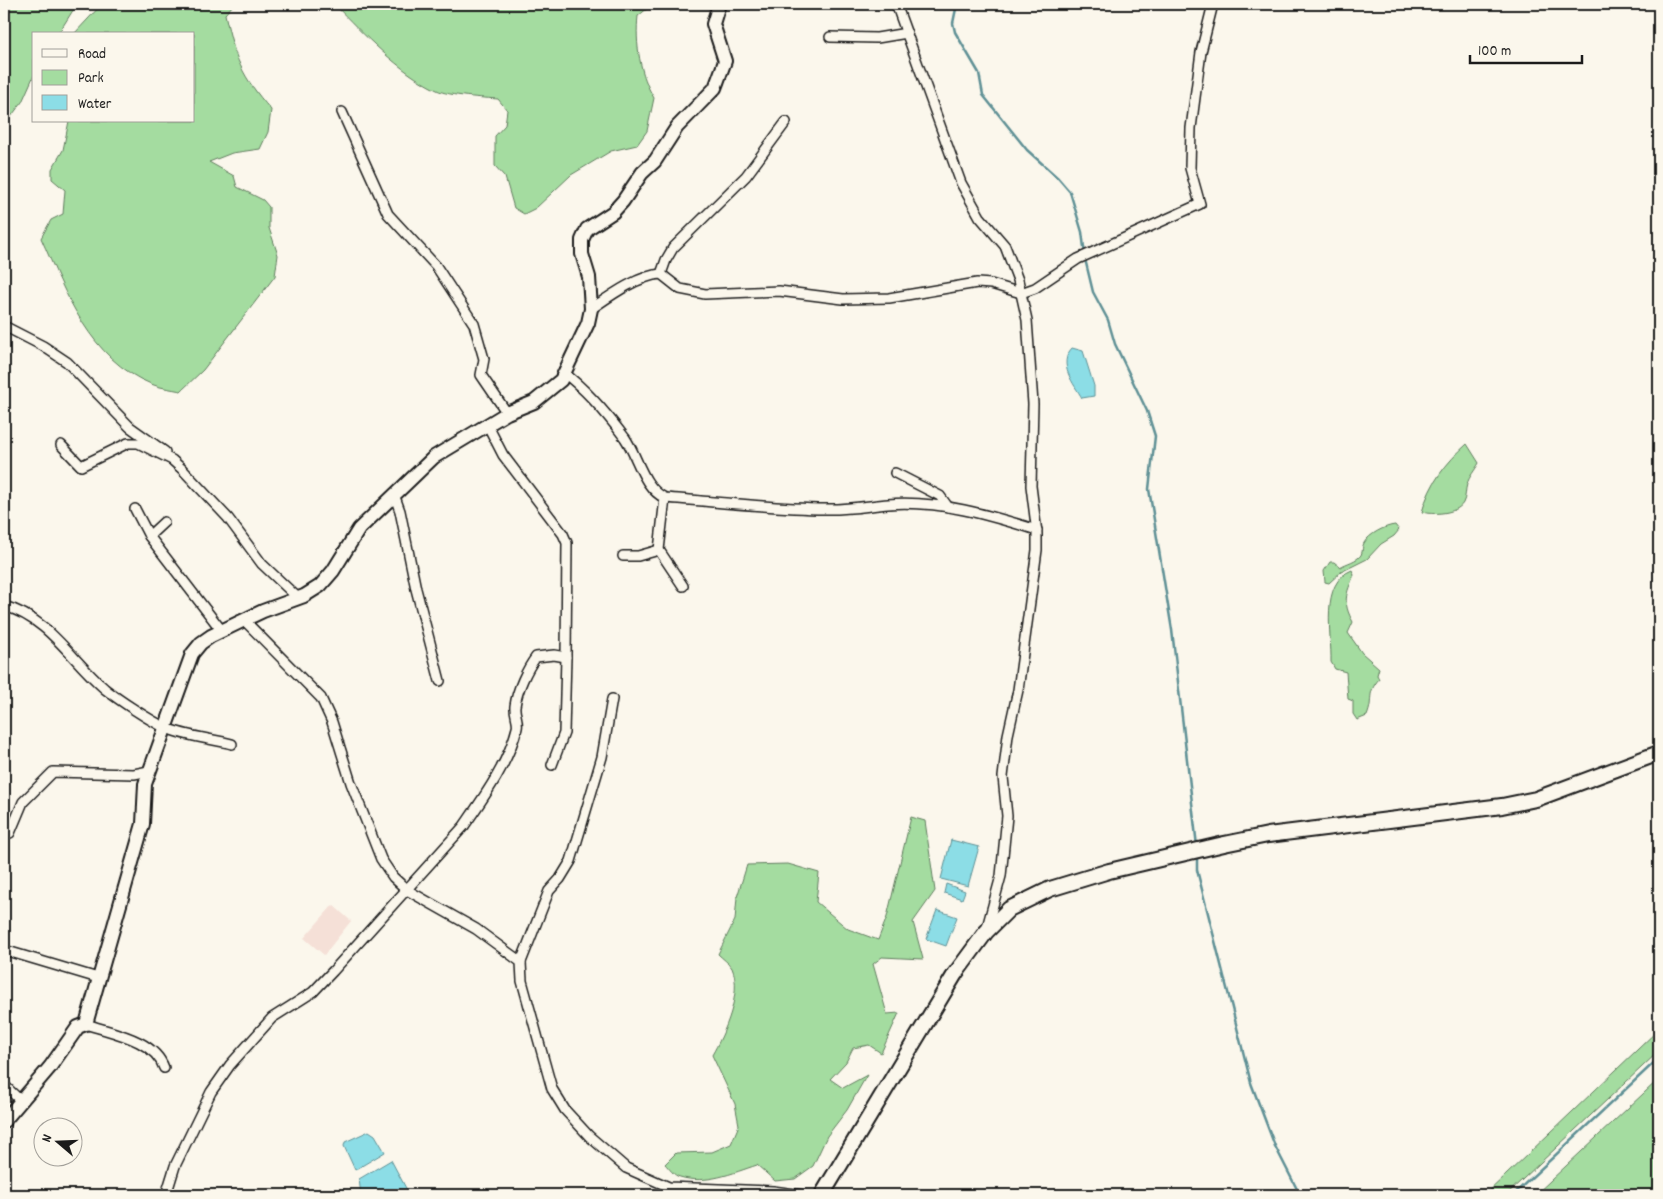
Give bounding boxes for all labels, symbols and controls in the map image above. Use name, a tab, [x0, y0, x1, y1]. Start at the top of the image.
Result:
legend	[32, 32, 195, 122]
scale bar	[1470, 32, 1583, 64]
text: 100 m	[1478, 41, 1511, 63]
text: Road	[78, 44, 106, 66]
text: Park	[78, 68, 104, 90]
text: Water	[78, 94, 112, 116]
north arrow	[32, 1116, 82, 1166]
text: N	[37, 1132, 58, 1145]

